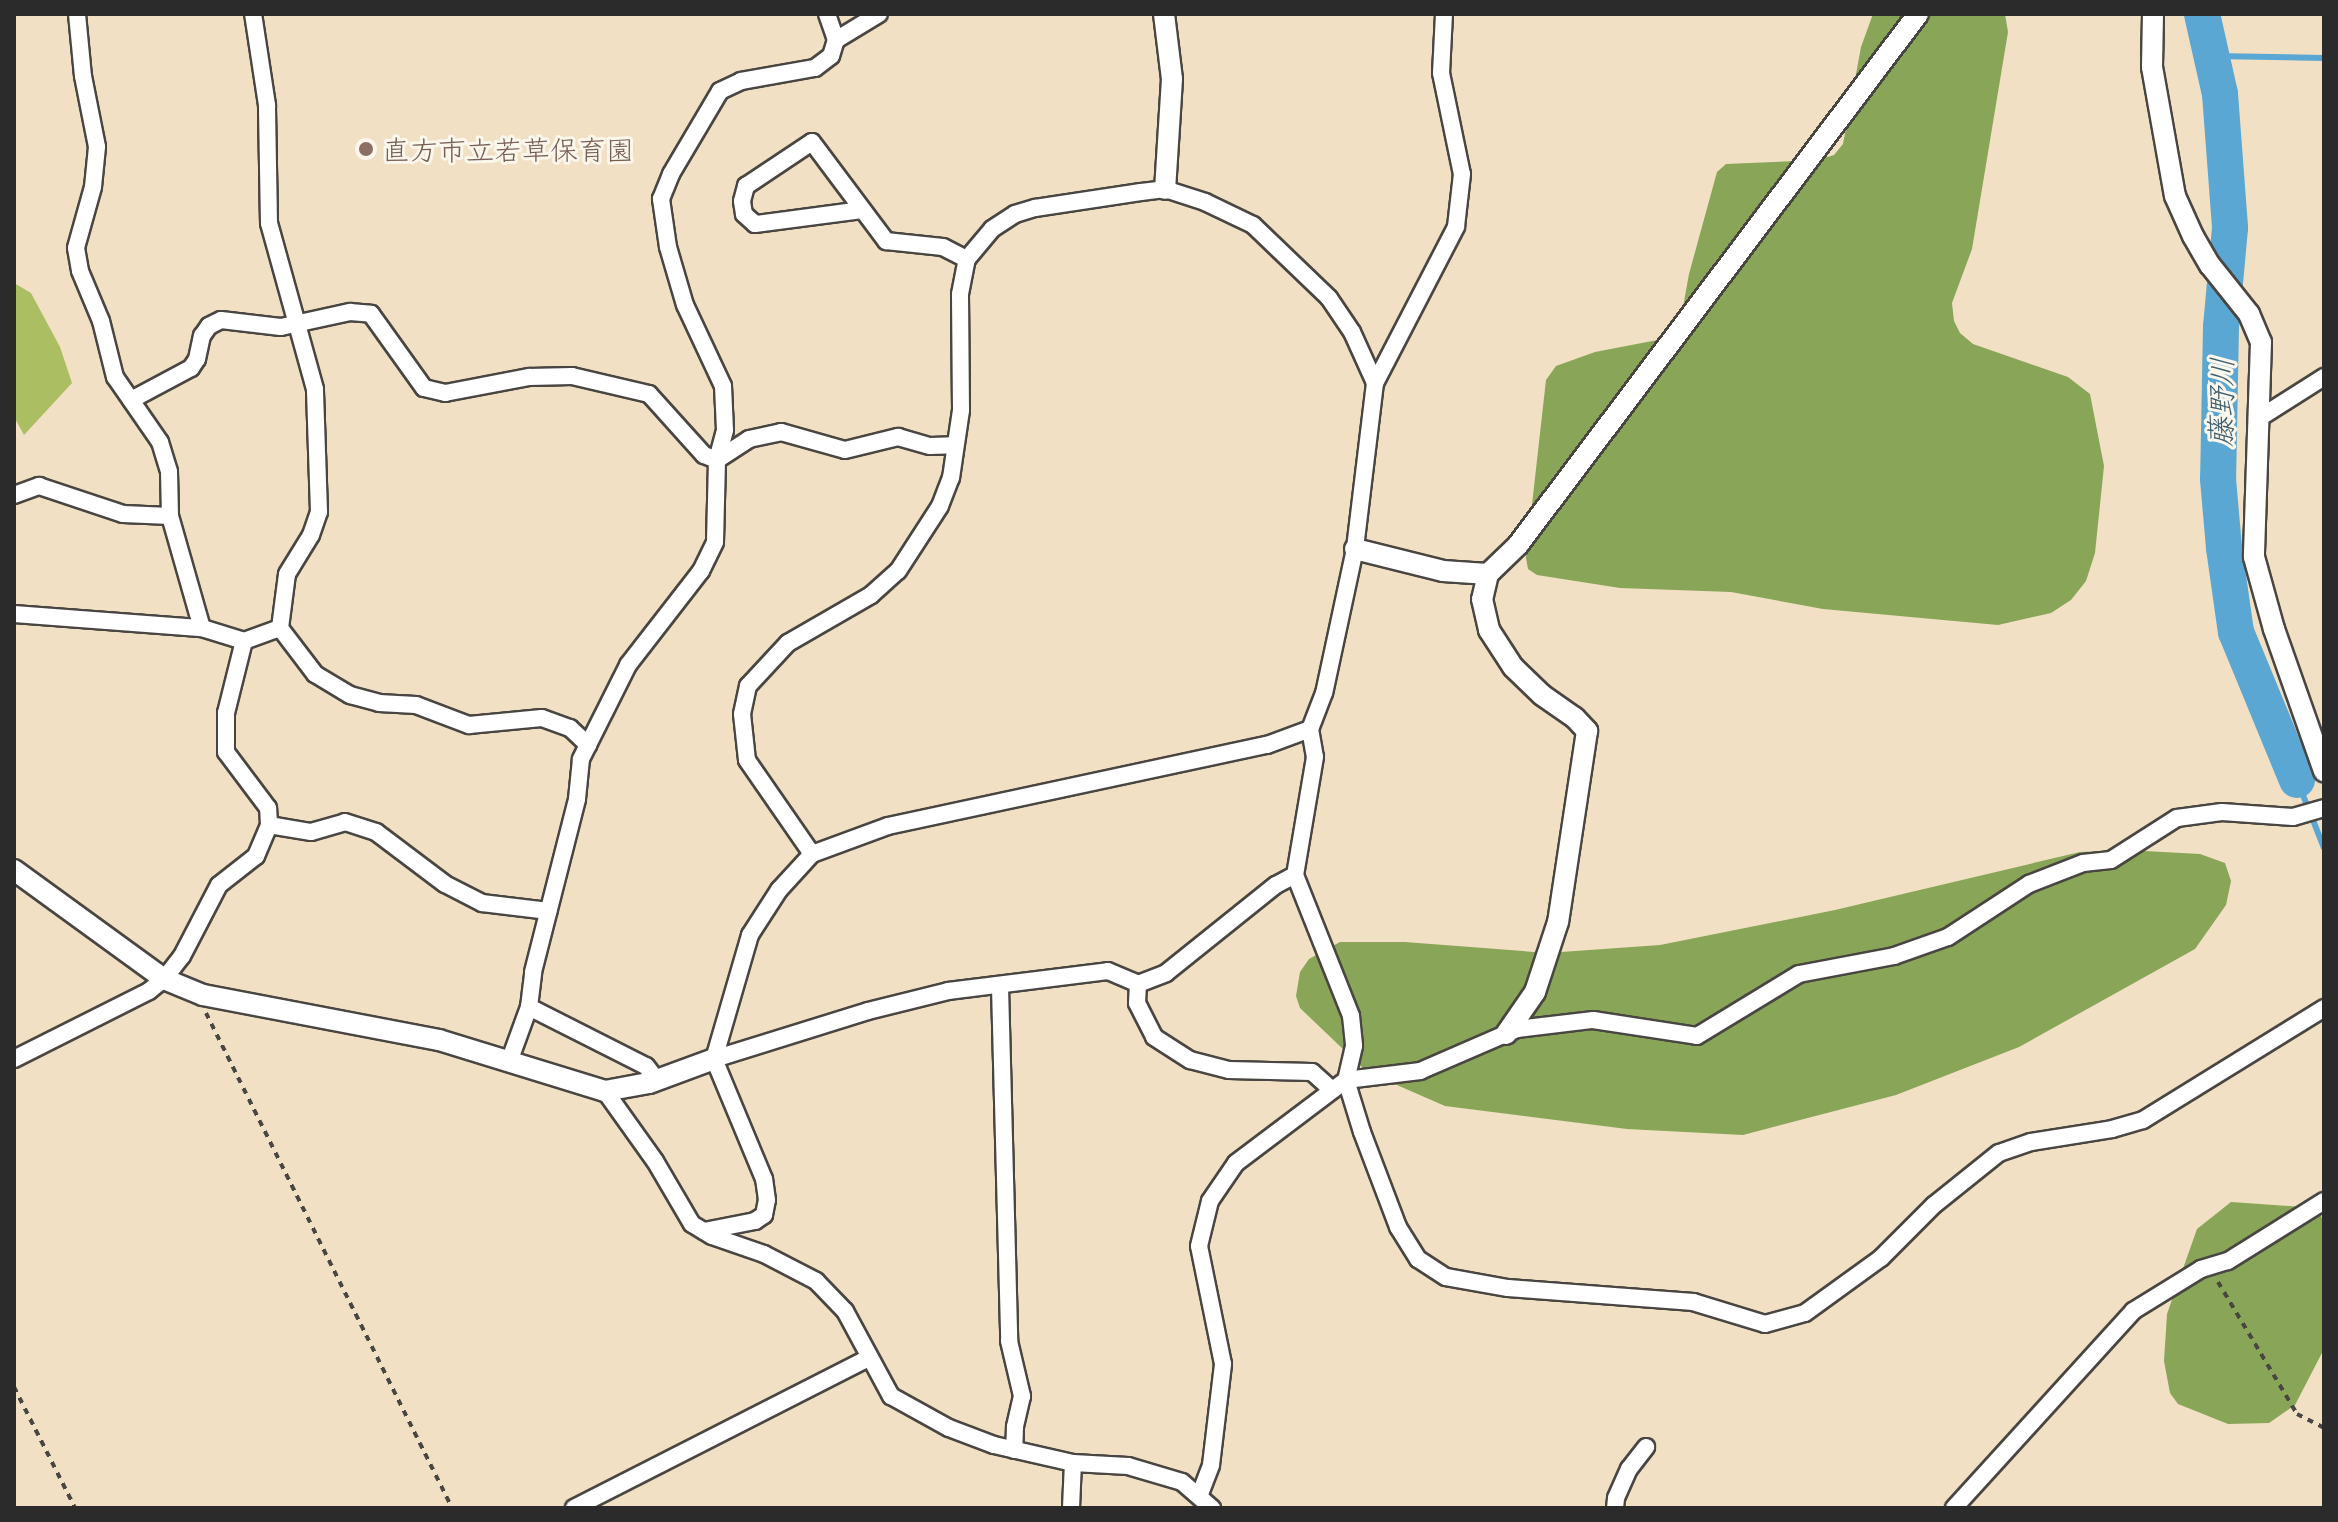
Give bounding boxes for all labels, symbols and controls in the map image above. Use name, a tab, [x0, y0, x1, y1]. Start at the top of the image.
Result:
place label: 直方市立若草保育園	[382, 132, 634, 166]
marker: 直方市立若草保育園	[357, 140, 375, 158]
water label: 藤野川	[2201, 357, 2239, 447]

